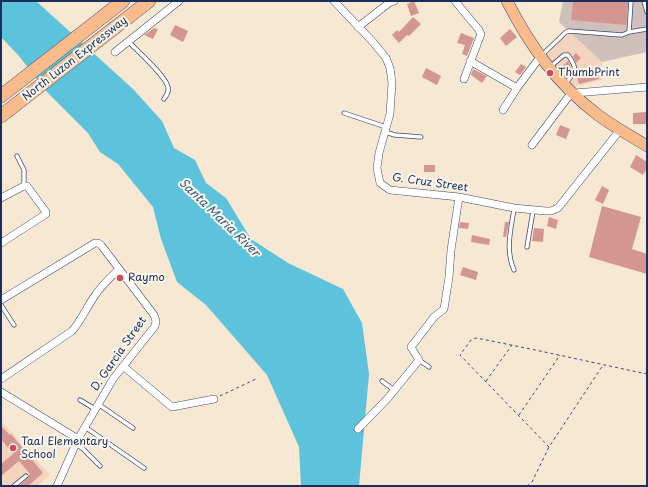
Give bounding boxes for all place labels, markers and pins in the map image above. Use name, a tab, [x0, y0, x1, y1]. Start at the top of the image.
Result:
place label: ThumbPrint	[558, 66, 620, 80]
marker: ThumbPrint	[545, 68, 555, 78]
place label: Raymo	[128, 271, 165, 285]
marker: Raymo	[115, 273, 125, 283]
place label: Taal Elementary School	[21, 435, 108, 461]
marker: Taal Elementary School	[8, 443, 18, 453]

